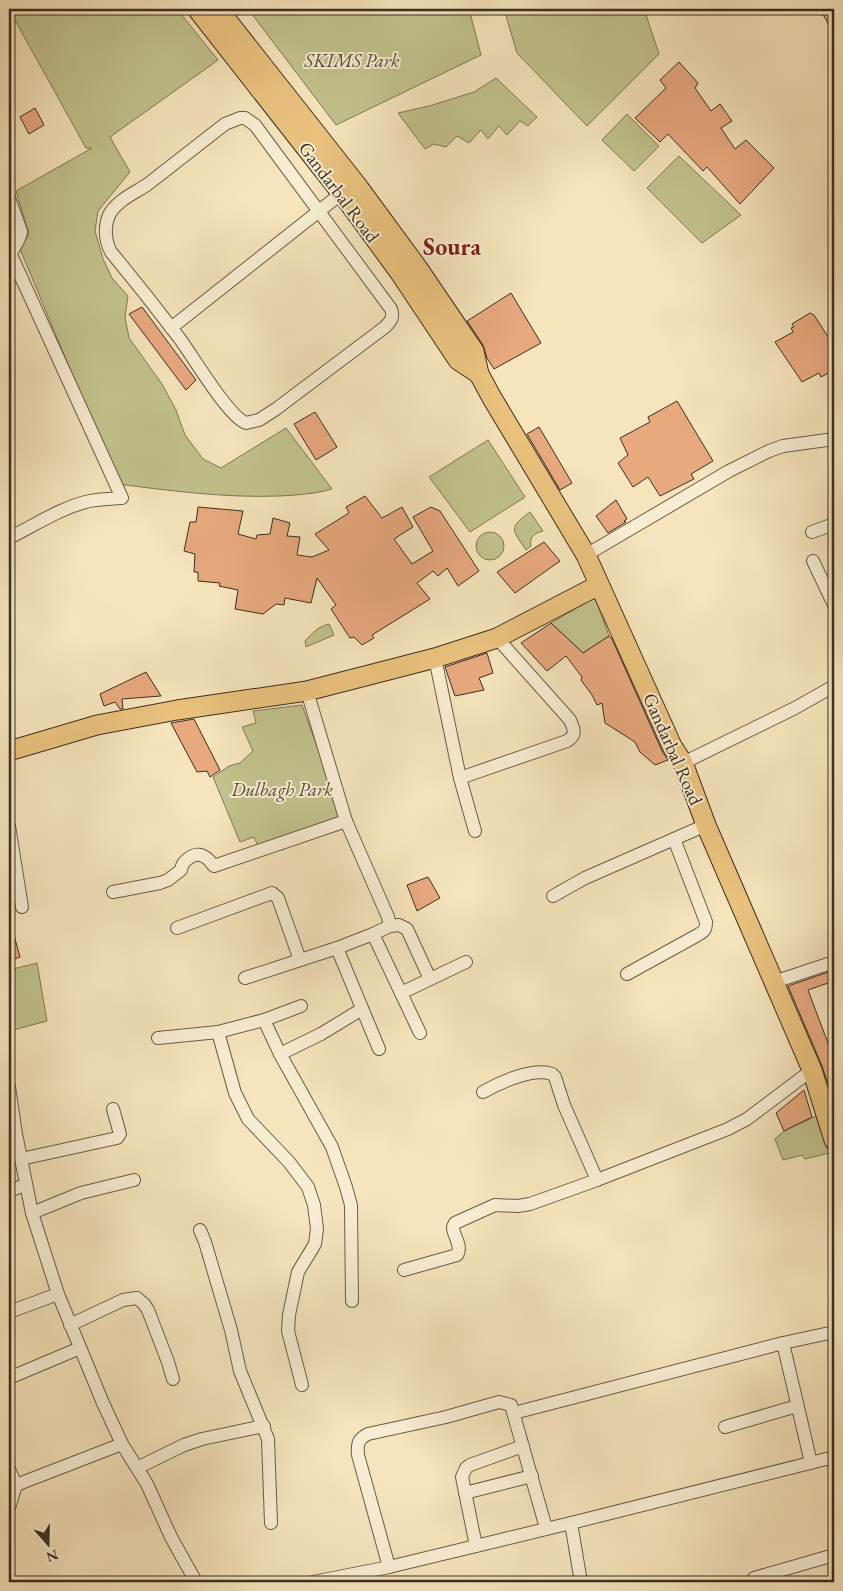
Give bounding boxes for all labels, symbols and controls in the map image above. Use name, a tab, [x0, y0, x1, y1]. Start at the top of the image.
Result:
park label: SKIMS Park	[303, 48, 400, 73]
street label: Gandarbal Road	[293, 137, 385, 248]
district label: Soura	[423, 231, 481, 262]
street label: Gandarbal Road	[637, 689, 709, 809]
park label: Dulbagh Park	[230, 777, 333, 802]
north arrow	[22, 1518, 72, 1568]
text: N	[43, 1546, 61, 1567]

